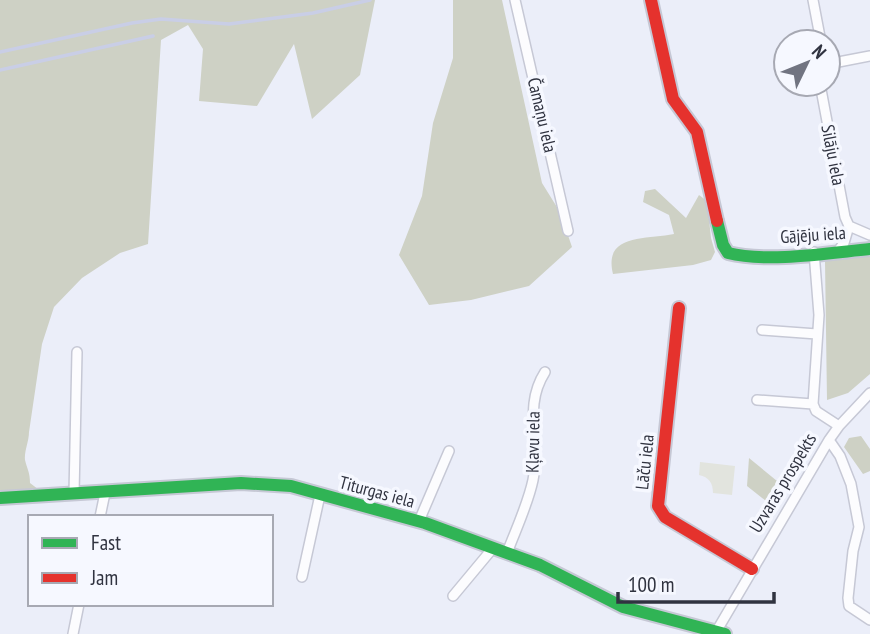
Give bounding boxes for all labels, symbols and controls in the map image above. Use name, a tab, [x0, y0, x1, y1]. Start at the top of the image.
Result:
north arrow	[772, 28, 842, 98]
text: N	[807, 39, 832, 63]
street label: Čamaņu iela	[523, 75, 562, 155]
street label: Silāju iela	[816, 123, 851, 187]
street label: Gājēju iela	[779, 221, 846, 248]
street label: Kļavu iela	[520, 411, 545, 473]
street label: Uzvaras prospekts	[744, 429, 821, 537]
street label: Lāču iela	[630, 433, 659, 491]
street label: Titurgas iela	[337, 470, 417, 513]
legend	[28, 515, 273, 606]
text: Fast	[91, 529, 121, 556]
scale bar	[618, 560, 774, 604]
text: Jam	[90, 564, 118, 591]
text: 100 m	[628, 571, 674, 598]

